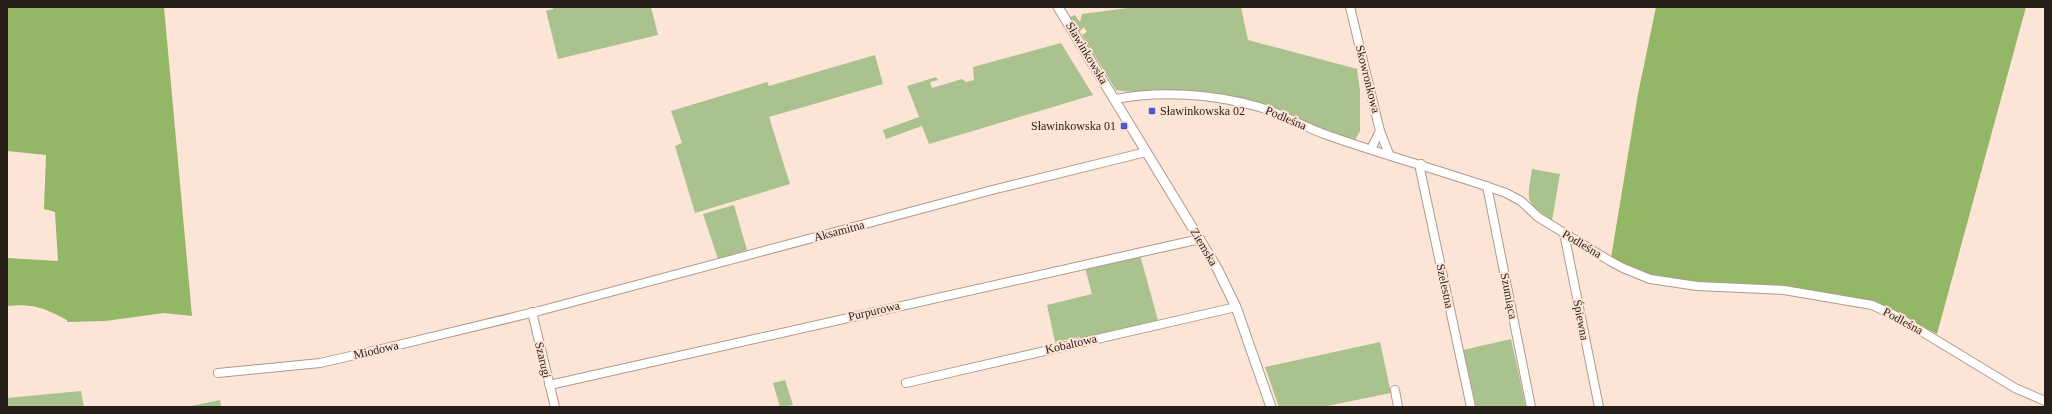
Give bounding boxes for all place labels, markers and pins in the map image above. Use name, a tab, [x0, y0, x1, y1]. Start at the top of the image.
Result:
place label: Sławinkowska 02	[1160, 104, 1245, 118]
marker: Sławinkowska 02	[1147, 106, 1157, 116]
place label: Sławinkowska 01	[1031, 119, 1116, 133]
marker: Sławinkowska 01	[1119, 121, 1129, 131]

